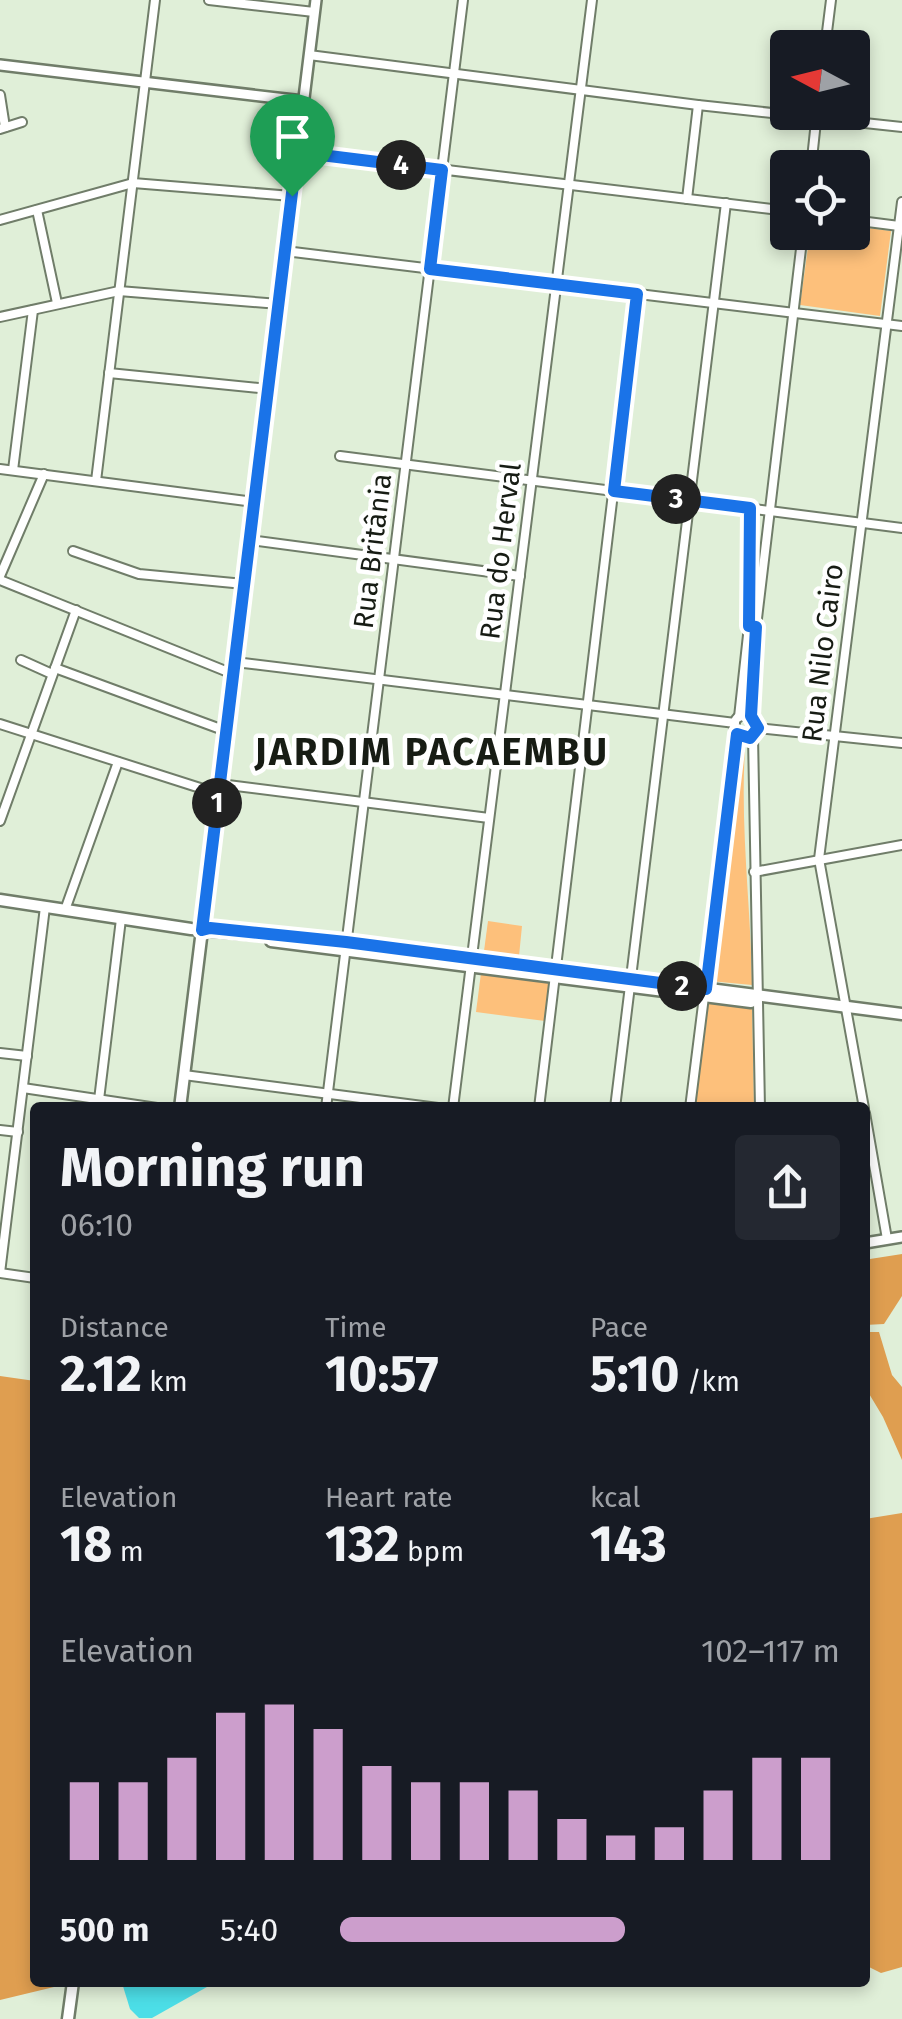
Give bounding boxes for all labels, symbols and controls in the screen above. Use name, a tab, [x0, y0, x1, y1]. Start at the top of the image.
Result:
north arrow	[770, 30, 870, 130]
map controls	[770, 30, 870, 250]
pin	[250, 94, 335, 197]
icon: arrive	[265, 109, 320, 164]
pin: 4	[376, 140, 426, 190]
text: 4	[393, 148, 409, 181]
button: locate	[770, 150, 870, 250]
street label: Rua do Herval	[473, 461, 528, 641]
street label: Rua Britânia	[347, 471, 398, 631]
pin: 3	[651, 474, 701, 524]
text: 3	[669, 482, 683, 515]
street label: Rua Nilo Cairo	[795, 562, 850, 744]
district label: JARDIM PACAEMBU	[253, 729, 610, 775]
pin: 1	[192, 778, 242, 828]
text: 1	[211, 786, 224, 819]
pin: 2	[657, 961, 707, 1011]
text: 2	[675, 969, 689, 1002]
text: Morning run	[60, 1135, 365, 1201]
button: share	[735, 1135, 840, 1240]
text: 06:10	[60, 1206, 133, 1244]
text: Distance	[60, 1311, 169, 1344]
text: Time	[325, 1311, 387, 1344]
text: Pace	[590, 1311, 648, 1344]
text: 2.12	[60, 1344, 142, 1404]
text: 10:57	[325, 1344, 439, 1404]
text: 5:10	[590, 1344, 680, 1404]
text: km	[142, 1365, 188, 1398]
text: /km	[680, 1365, 740, 1398]
text: Elevation	[60, 1481, 177, 1514]
text: Heart rate	[325, 1481, 453, 1514]
text: kcal	[590, 1481, 640, 1514]
text: 18	[60, 1514, 112, 1574]
text: 132	[325, 1514, 400, 1574]
text: 143	[590, 1514, 667, 1574]
text: m	[112, 1535, 144, 1568]
text: bpm	[400, 1535, 464, 1568]
text: Elevation	[60, 1632, 194, 1670]
text: 102–117 m	[701, 1632, 840, 1670]
text: 500 m	[60, 1911, 149, 1949]
text: 5:40	[220, 1911, 278, 1949]

